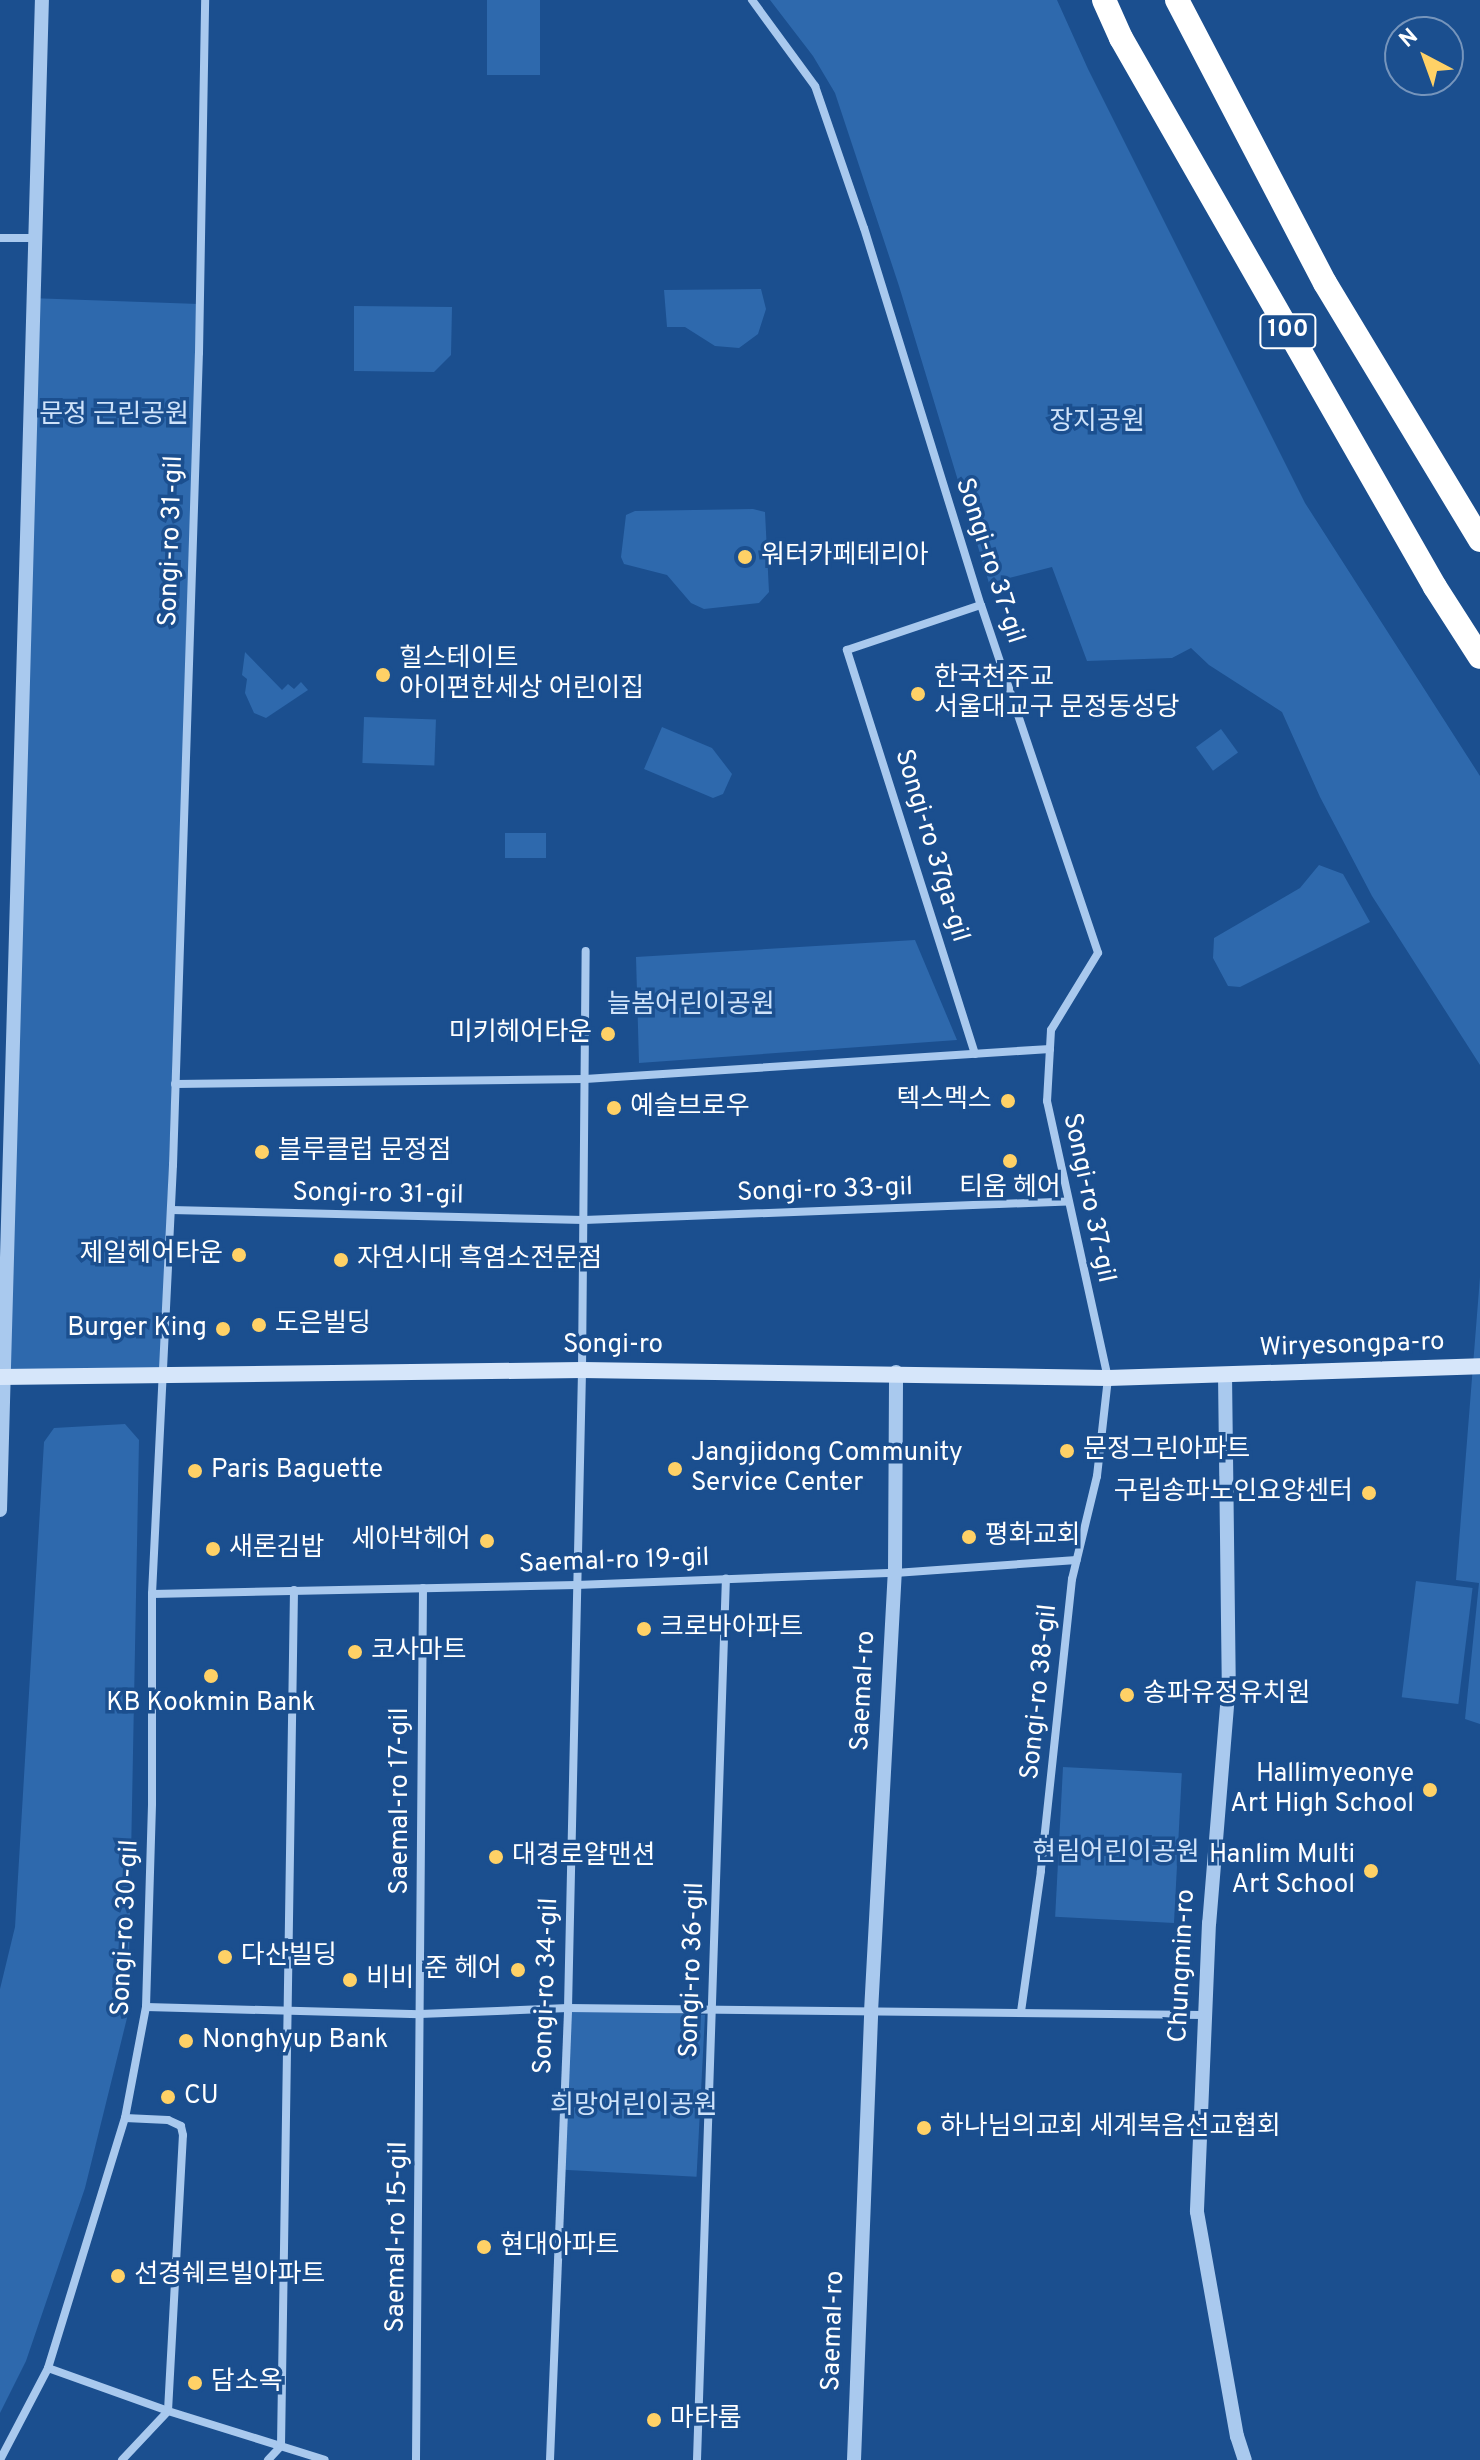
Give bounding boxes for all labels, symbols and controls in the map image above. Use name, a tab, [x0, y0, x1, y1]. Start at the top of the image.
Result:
north arrow	[1384, 16, 1464, 96]
text: N	[1394, 24, 1424, 54]
road number: 100	[1258, 311, 1318, 351]
park label: 문정 근린공원	[39, 400, 189, 432]
park label: 장지공원	[1049, 407, 1145, 439]
street label: Songi-ro 31-gil	[153, 455, 191, 627]
street label: Songi-ro 37-gil	[948, 474, 1030, 648]
place label: 워터카페테리아	[761, 541, 928, 573]
marker: 워터카페테리아	[736, 548, 754, 566]
place label: 힐스테이트 아이편한세상 어린이집	[399, 644, 644, 706]
place label: 한국천주교 서울대교구 문정동성당	[934, 663, 1179, 724]
marker: 힐스테이트 아이편한세상 어린이집	[374, 666, 392, 684]
marker: 한국천주교 서울대교구 문정동성당	[909, 685, 927, 703]
street label: Songi-ro 37ga-gil	[887, 746, 975, 946]
park label: 늘봄어린이공원	[607, 990, 775, 1022]
place label: 미키헤어타운	[448, 1018, 592, 1050]
marker: 미키헤어타운	[599, 1025, 617, 1043]
place label: 텍스멕스	[896, 1085, 992, 1117]
place label: 예슬브로우	[630, 1092, 750, 1124]
marker: 텍스멕스	[999, 1092, 1017, 1110]
marker: 예슬브로우	[605, 1099, 623, 1117]
street label: Songi-ro 37-gil	[1055, 1110, 1121, 1286]
place label: 블루클럽 문정점	[278, 1136, 452, 1168]
marker: 블루클럽 문정점	[253, 1143, 271, 1161]
marker: 티움 헤어	[1001, 1152, 1019, 1170]
street label: Songi-ro 33-gil	[737, 1172, 913, 1210]
place label: 티움 헤어	[959, 1173, 1061, 1205]
street label: Songi-ro 31-gil	[292, 1178, 464, 1212]
place label: 제일헤어타운	[79, 1239, 223, 1271]
place label: 자연시대 흑염소전문점	[357, 1244, 602, 1276]
marker: 제일헤어타운	[230, 1246, 248, 1264]
marker: 자연시대 흑염소전문점	[332, 1251, 350, 1269]
place label: 도은빌딩	[275, 1309, 371, 1341]
place label: Burger King	[67, 1313, 207, 1345]
marker: 도은빌딩	[250, 1316, 268, 1334]
marker: Burger King	[214, 1320, 232, 1338]
street label: Wiryesongpa-ro	[1259, 1327, 1445, 1365]
street label: Songi-ro	[563, 1330, 663, 1362]
place label: 문정그린아파트	[1083, 1435, 1250, 1467]
place label: Jangjidong Community Service Center	[691, 1438, 963, 1500]
marker: 문정그린아파트	[1058, 1442, 1076, 1460]
place label: Paris Baguette	[211, 1455, 383, 1487]
marker: Jangjidong Community Service Center	[666, 1460, 684, 1478]
marker: Paris Baguette	[186, 1462, 204, 1480]
place label: 구립송파노인요양센터	[1114, 1477, 1353, 1509]
marker: 구립송파노인요양센터	[1360, 1484, 1378, 1502]
place label: 평화교회	[985, 1521, 1081, 1553]
place label: 세아박헤어	[351, 1525, 471, 1557]
marker: 평화교회	[960, 1528, 978, 1546]
marker: 세아박헤어	[478, 1532, 496, 1550]
place label: 새론김밥	[229, 1533, 325, 1565]
marker: 새론김밥	[204, 1540, 222, 1558]
street label: Saemal-ro 19-gil	[518, 1543, 710, 1581]
street label: Songi-ro 38-gil	[1015, 1603, 1065, 1781]
place label: 크로바아파트	[660, 1613, 804, 1645]
marker: 크로바아파트	[635, 1620, 653, 1638]
street label: Saemal-ro	[845, 1630, 883, 1752]
place label: 코사마트	[371, 1636, 467, 1668]
marker: 코사마트	[346, 1643, 364, 1661]
marker: KB Kookmin Bank	[202, 1667, 220, 1685]
place label: 송파유정유치원	[1143, 1679, 1310, 1711]
marker: 송파유정유치원	[1118, 1686, 1136, 1704]
place label: KB Kookmin Bank	[106, 1688, 316, 1720]
street label: Saemal-ro 17-gil	[385, 1707, 417, 1895]
place label: Hallimyeonye Art High School	[1230, 1759, 1414, 1820]
marker: Hallimyeonye Art High School	[1421, 1781, 1439, 1799]
park label: 현림어린이공원	[1032, 1838, 1200, 1870]
street label: Songi-ro 30-gil	[106, 1839, 146, 2017]
place label: Hanlim Multi Art School	[1209, 1840, 1355, 1902]
place label: 대경로얄맨션	[512, 1841, 656, 1873]
marker: 대경로얄맨션	[487, 1848, 505, 1866]
marker: Hanlim Multi Art School	[1362, 1862, 1380, 1880]
street label: Songi-ro 36-gil	[674, 1882, 712, 2058]
street label: Chungmin-ro	[1163, 1888, 1203, 2044]
street label: Songi-ro 34-gil	[528, 1897, 566, 2075]
place label: 다산빌딩	[241, 1941, 337, 1973]
marker: 다산빌딩	[216, 1948, 234, 1966]
place label: 준 헤어	[424, 1954, 502, 1986]
marker: 준 헤어	[509, 1961, 527, 1979]
place label: 비비	[366, 1964, 414, 1996]
marker: 비비	[341, 1971, 359, 1989]
place label: Nonghyup Bank	[202, 2025, 388, 2057]
marker: Nonghyup Bank	[177, 2032, 195, 2050]
place label: CU	[184, 2081, 219, 2113]
marker: CU	[159, 2088, 177, 2106]
park label: 희망어린이공원	[550, 2091, 718, 2123]
place label: 하나님의교회 세계복음선교협회	[940, 2112, 1281, 2144]
marker: 하나님의교회 세계복음선교협회	[915, 2119, 933, 2137]
street label: Saemal-ro 15-gil	[381, 2141, 415, 2333]
place label: 현대아파트	[500, 2231, 620, 2263]
marker: 현대아파트	[475, 2238, 493, 2256]
place label: 선경쉐르빌아파트	[134, 2260, 325, 2292]
marker: 선경쉐르빌아파트	[109, 2267, 127, 2285]
street label: Saemal-ro	[816, 2270, 852, 2392]
place label: 담소옥	[211, 2367, 283, 2399]
marker: 담소옥	[186, 2374, 204, 2392]
place label: 마타룸	[670, 2404, 742, 2436]
marker: 마타룸	[645, 2411, 663, 2429]

